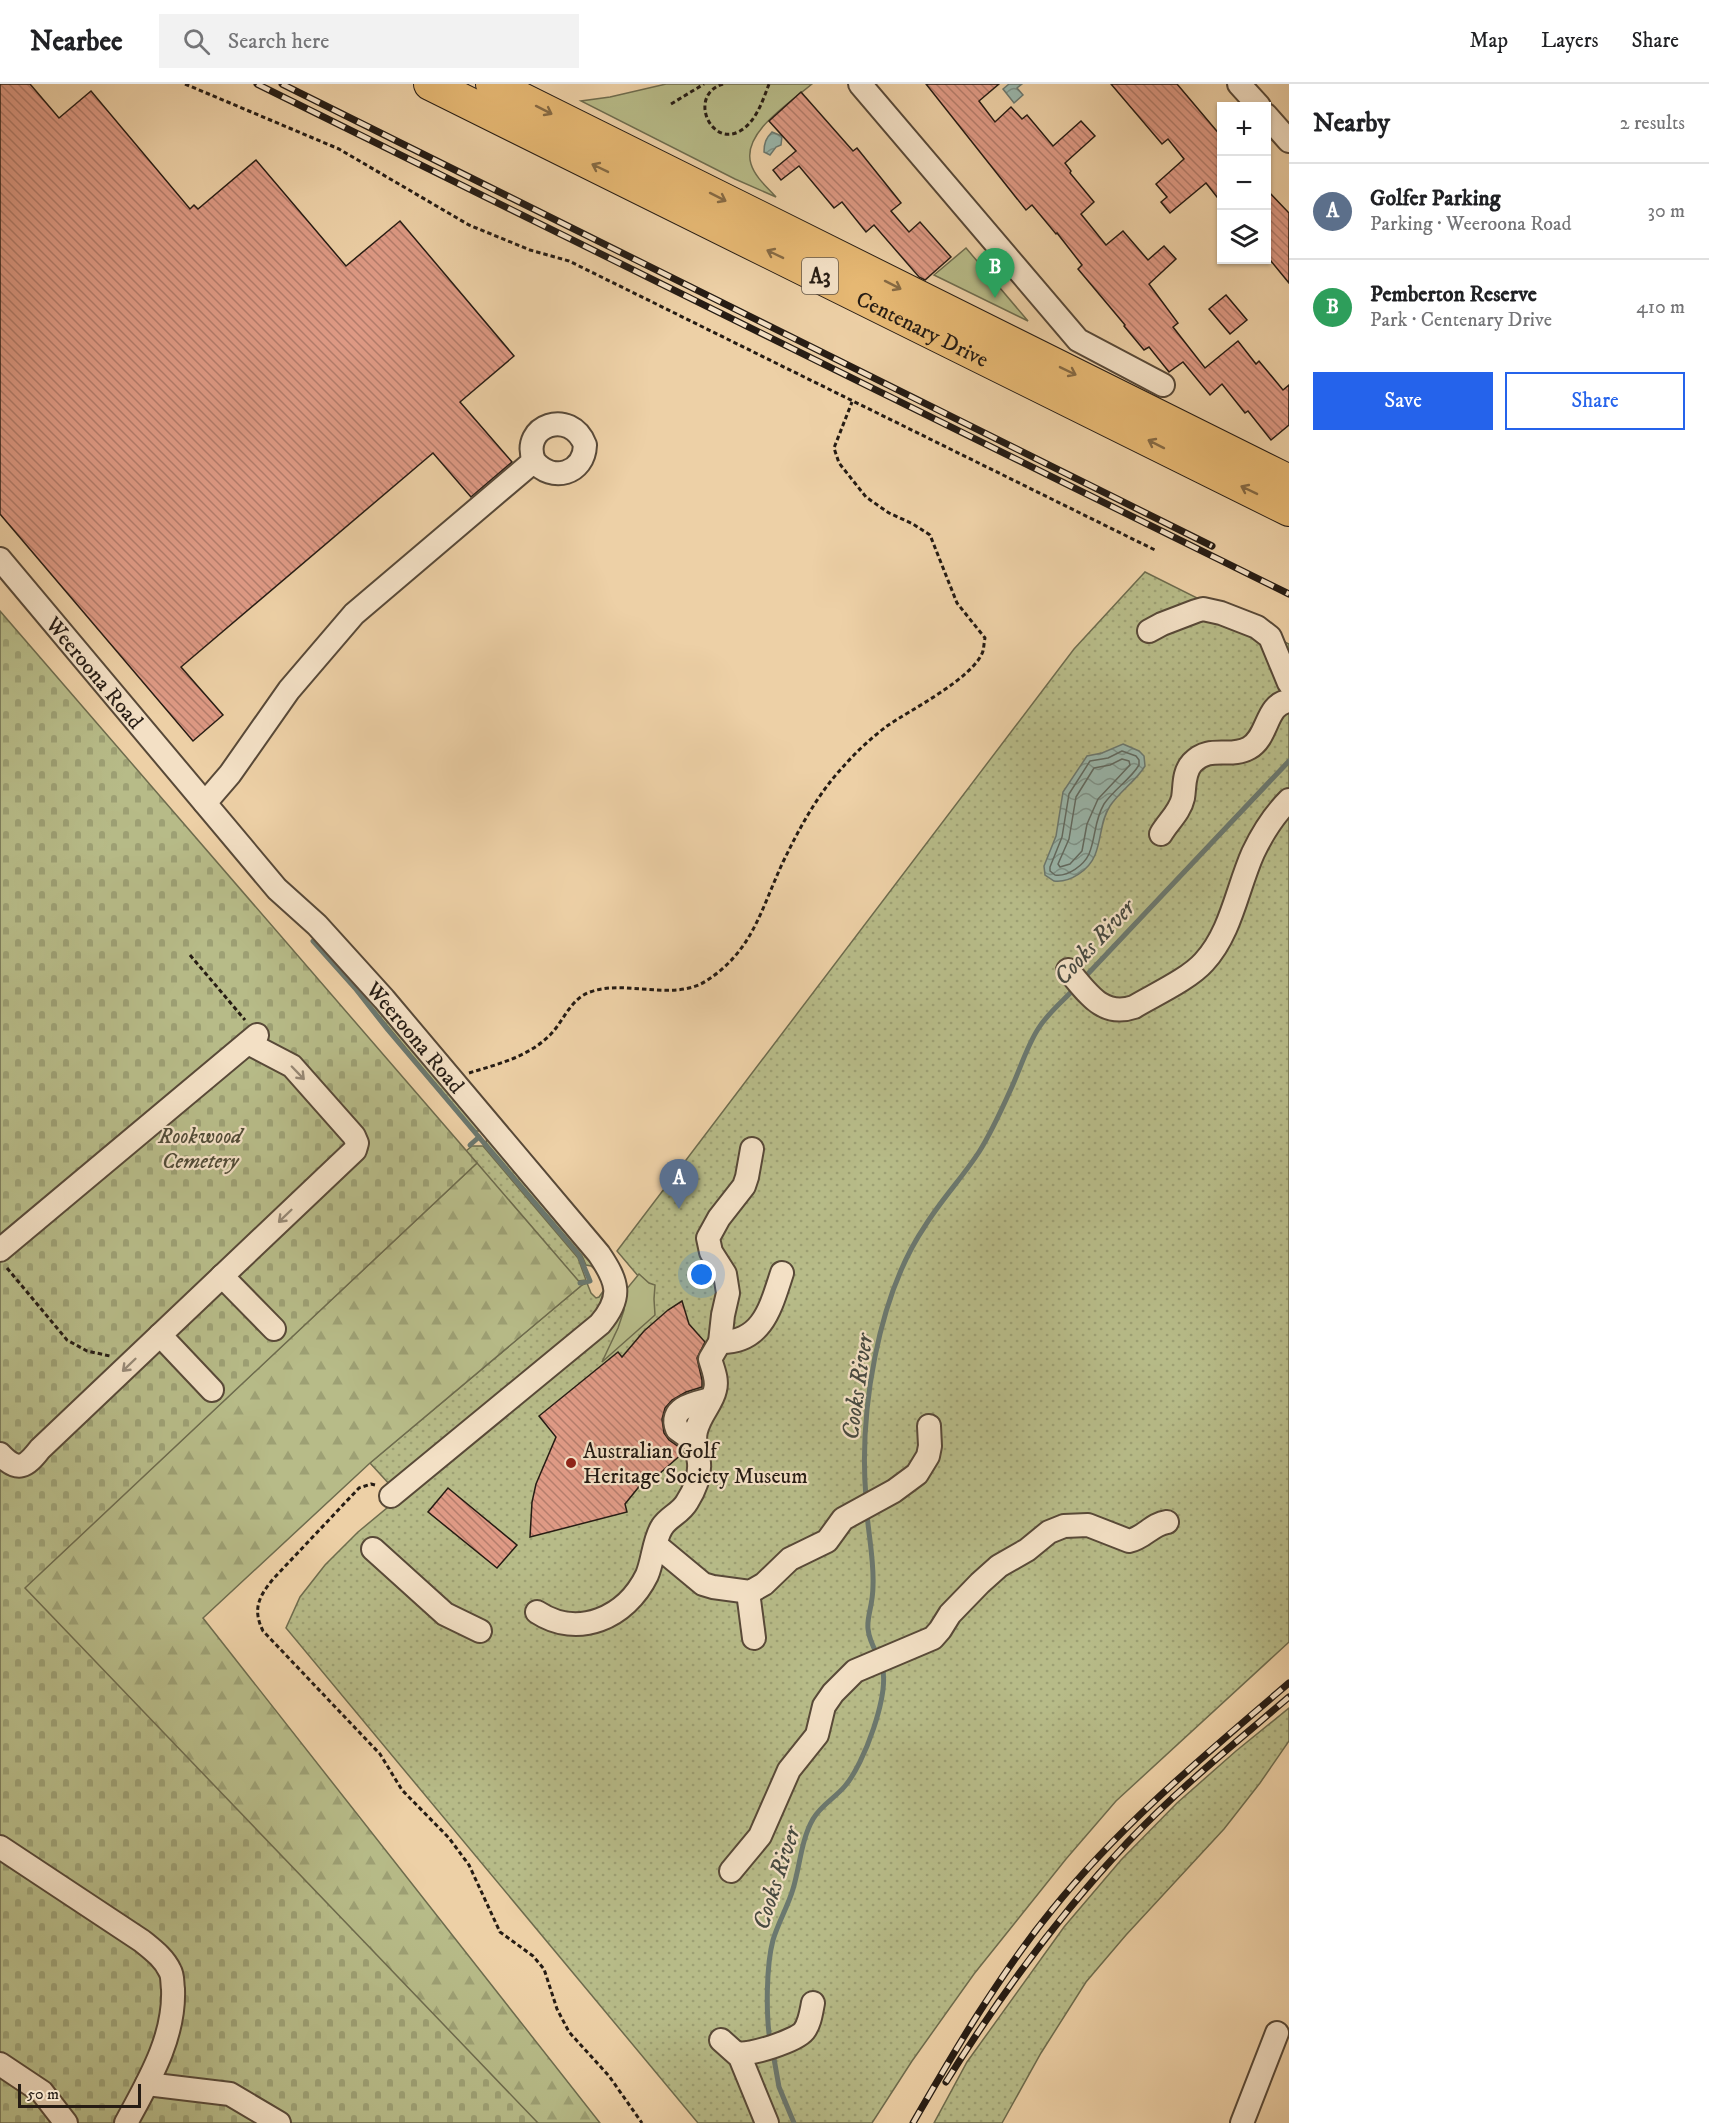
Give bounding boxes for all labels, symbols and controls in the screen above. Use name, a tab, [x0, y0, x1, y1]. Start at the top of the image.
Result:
search box	[159, 14, 579, 68]
text: Nearbee	[30, 24, 123, 59]
icon: search	[180, 25, 213, 58]
text: Search here	[228, 28, 329, 55]
text: Map	[1469, 28, 1508, 54]
text: Layers	[1541, 28, 1599, 54]
text: Share	[1632, 28, 1679, 54]
map controls	[1217, 102, 1271, 264]
button: +	[1217, 102, 1271, 156]
one-way arrow	[535, 104, 552, 116]
text: Nearby	[1313, 107, 1390, 140]
text: 2 results	[1620, 111, 1685, 136]
button: −	[1217, 156, 1271, 210]
one-way arrow	[592, 162, 610, 173]
text: Golfer Parking	[1370, 185, 1501, 212]
one-way arrow	[709, 192, 727, 204]
text: A	[1326, 199, 1339, 224]
text: 30 m	[1647, 199, 1685, 224]
button: layers	[1217, 210, 1271, 264]
text: Parking · Weeroona Road	[1370, 212, 1572, 237]
one-way arrow	[766, 248, 784, 260]
pin: B	[976, 248, 1014, 298]
road number: A3	[802, 258, 838, 294]
one-way arrow	[884, 279, 902, 291]
text: Pemberton Reserve	[1370, 281, 1537, 308]
street label: Centenary Drive	[851, 286, 993, 374]
text: B	[1326, 295, 1339, 320]
text: 410 m	[1636, 295, 1685, 320]
text: Park · Centenary Drive	[1370, 308, 1552, 333]
one-way arrow	[1058, 366, 1076, 377]
button: Save	[1313, 372, 1493, 430]
button: Share	[1505, 372, 1685, 430]
one-way arrow	[1148, 438, 1166, 449]
one-way arrow	[1240, 484, 1258, 495]
street label: Weeroona Road	[39, 611, 149, 735]
water label: Cooks River	[1047, 892, 1144, 992]
street label: Weeroona Road	[359, 976, 470, 1099]
one-way arrow	[290, 1065, 304, 1080]
park label: Rookwood Cemetery	[157, 1123, 245, 1175]
pin: A	[660, 1160, 698, 1209]
one-way arrow	[278, 1208, 293, 1223]
your location	[687, 1260, 716, 1289]
water label: Cooks River	[836, 1330, 881, 1442]
one-way arrow	[122, 1357, 137, 1371]
place label: Australian Golf Heritage Society Museum	[583, 1438, 808, 1490]
marker: Australian Golf Heritage Society Museum	[564, 1456, 578, 1470]
water label: Cooks River	[746, 1821, 808, 1934]
scale bar	[18, 2081, 141, 2108]
text: 50 m	[27, 2084, 59, 2104]

